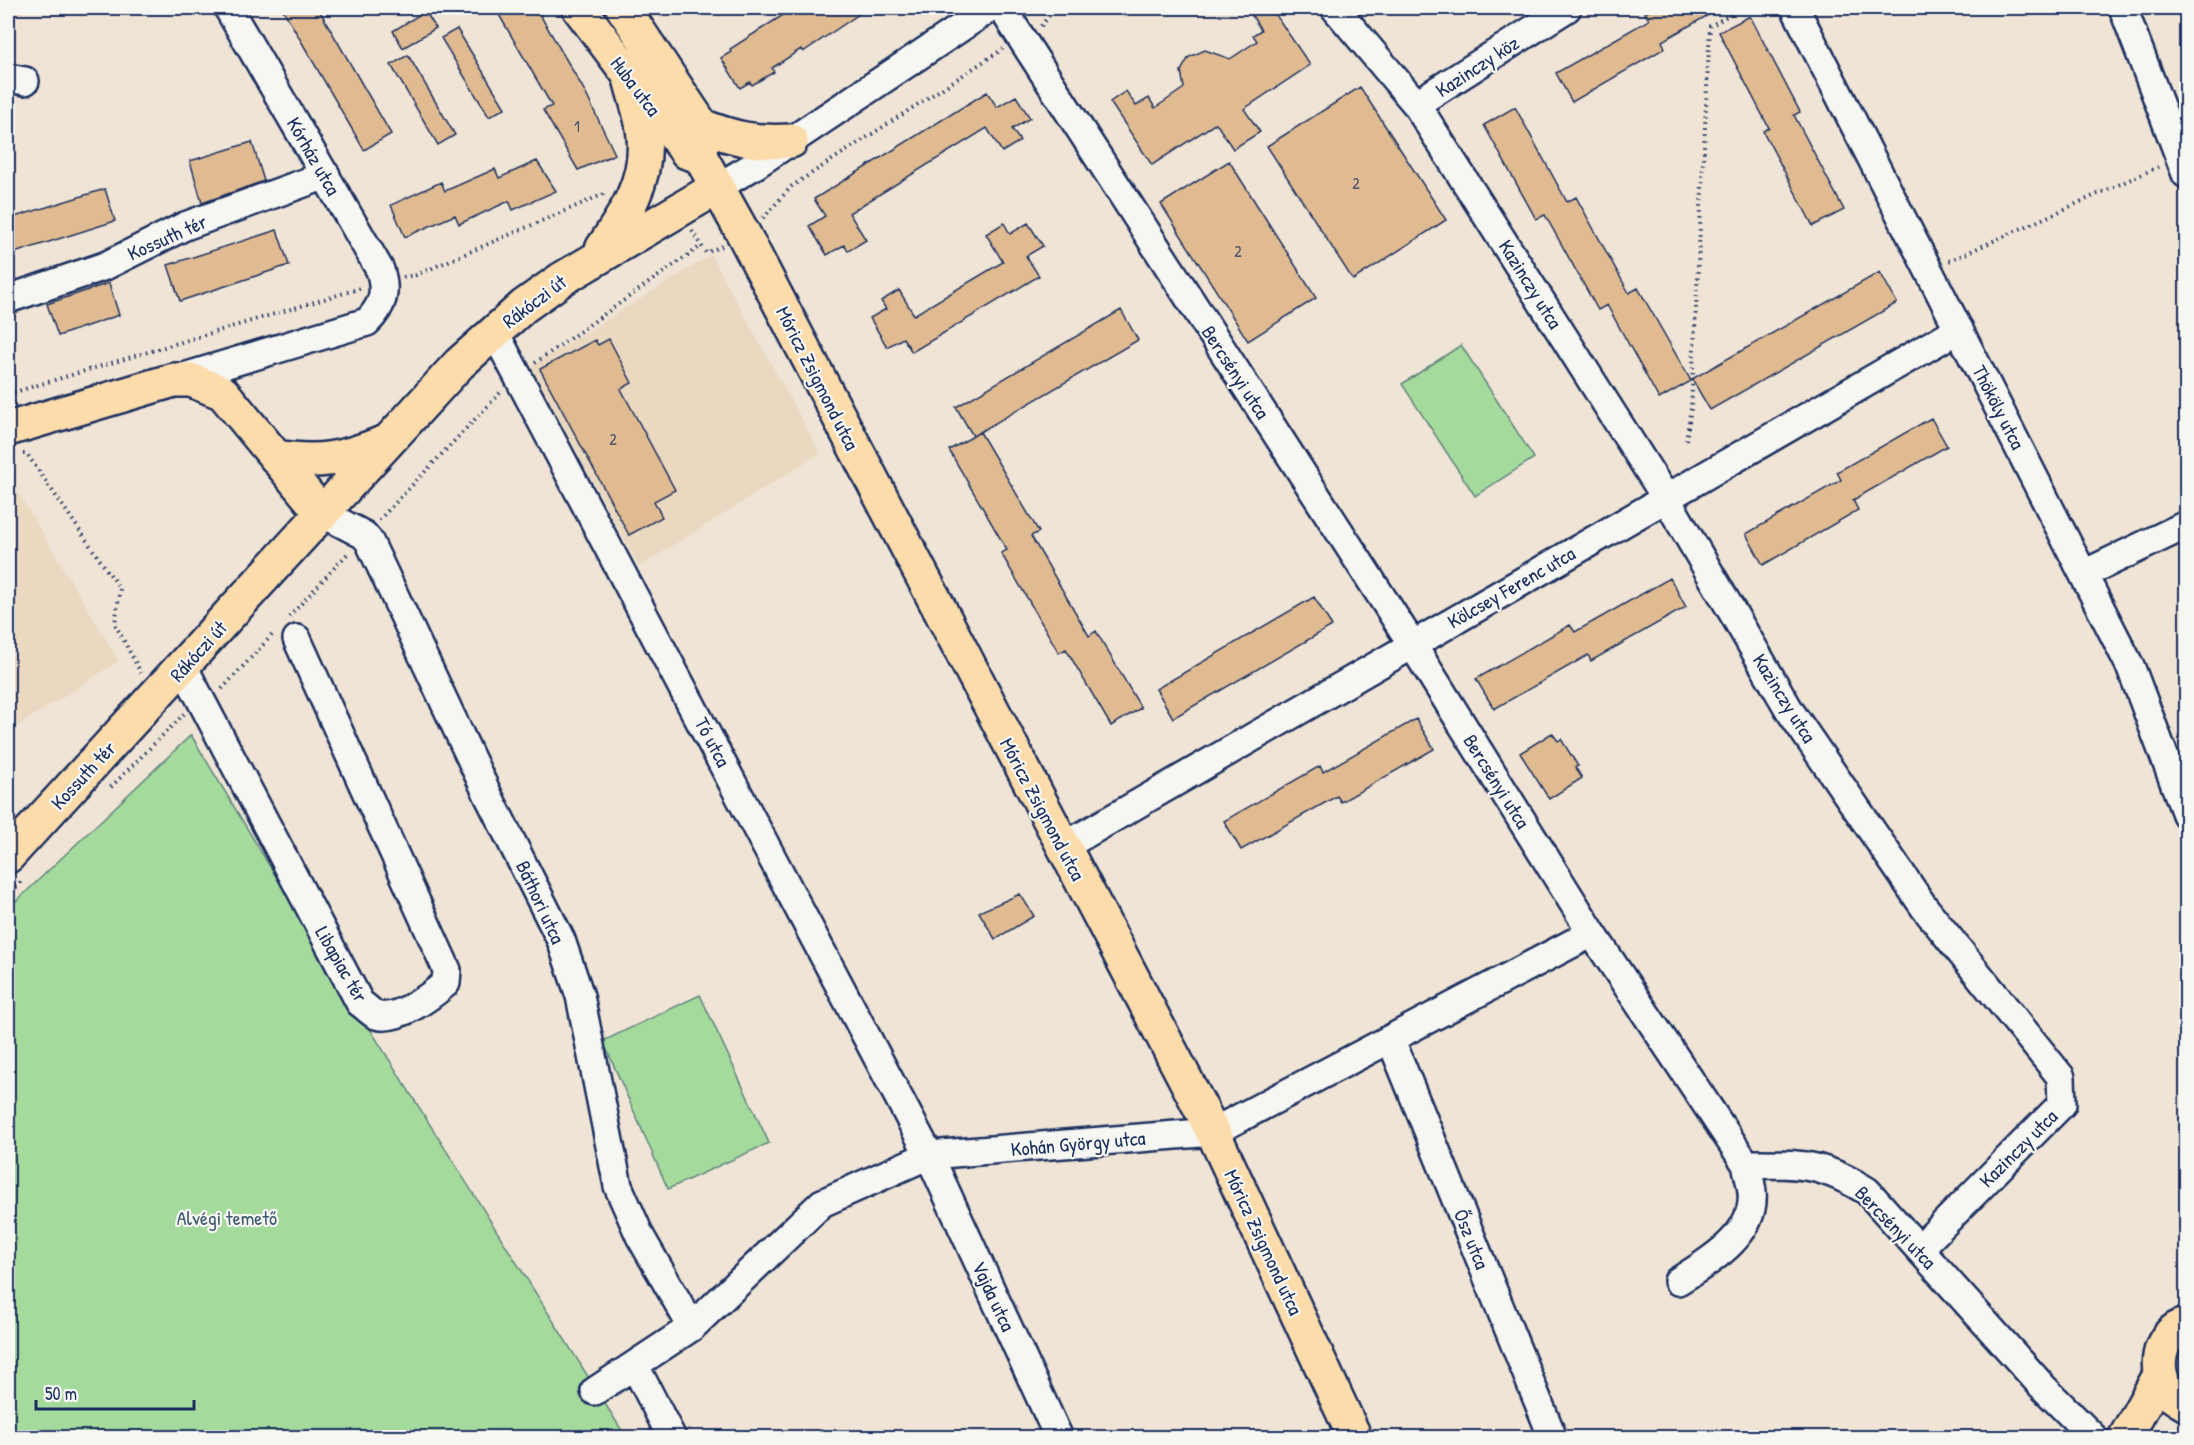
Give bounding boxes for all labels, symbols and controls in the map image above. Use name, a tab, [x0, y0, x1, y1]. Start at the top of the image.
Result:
street label: Kazinczy köz	[1430, 29, 1524, 103]
street label: Huba utca	[605, 51, 667, 122]
street label: Kórház utca	[281, 112, 347, 200]
house number: 1	[574, 115, 580, 137]
house number: 2	[1352, 172, 1360, 194]
street label: Kossuth tér	[123, 207, 211, 266]
street label: Kazinczy utca	[1493, 234, 1569, 334]
house number: 2	[1234, 240, 1242, 262]
street label: Rákóczi út	[497, 267, 572, 334]
street label: Móricz Zsigmond utca	[770, 302, 866, 455]
street label: Bercsényi utca	[1196, 320, 1276, 424]
street label: Thököly utca	[1966, 360, 2032, 454]
house number: 2	[609, 428, 617, 450]
street label: Kölcsey Ferenc utca	[1442, 539, 1580, 635]
street label: Rákóczi út	[163, 614, 233, 687]
street label: Kazinczy utca	[1747, 648, 1823, 748]
street label: Tó utca	[689, 712, 737, 772]
street label: Bercsényi utca	[1457, 729, 1537, 833]
street label: Móricz Zsigmond utca	[994, 733, 1092, 885]
street label: Kossuth tér	[44, 735, 122, 815]
street label: Báthori utca	[510, 856, 572, 948]
street label: Libapiac tér	[309, 921, 375, 1007]
street label: Kazinczy utca	[1973, 1103, 2063, 1193]
street label: Kohán György utca	[1010, 1124, 1146, 1162]
street label: Móricz Zsigmond utca	[1218, 1165, 1310, 1319]
street label: Bercsényi utca	[1849, 1179, 1943, 1275]
park label: Alvégi temető	[177, 1204, 277, 1231]
street label: Ősz utca	[1448, 1205, 1496, 1273]
street label: Vajda utca	[966, 1257, 1022, 1336]
scale bar	[36, 1373, 194, 1411]
text: 50 m	[45, 1381, 77, 1406]

